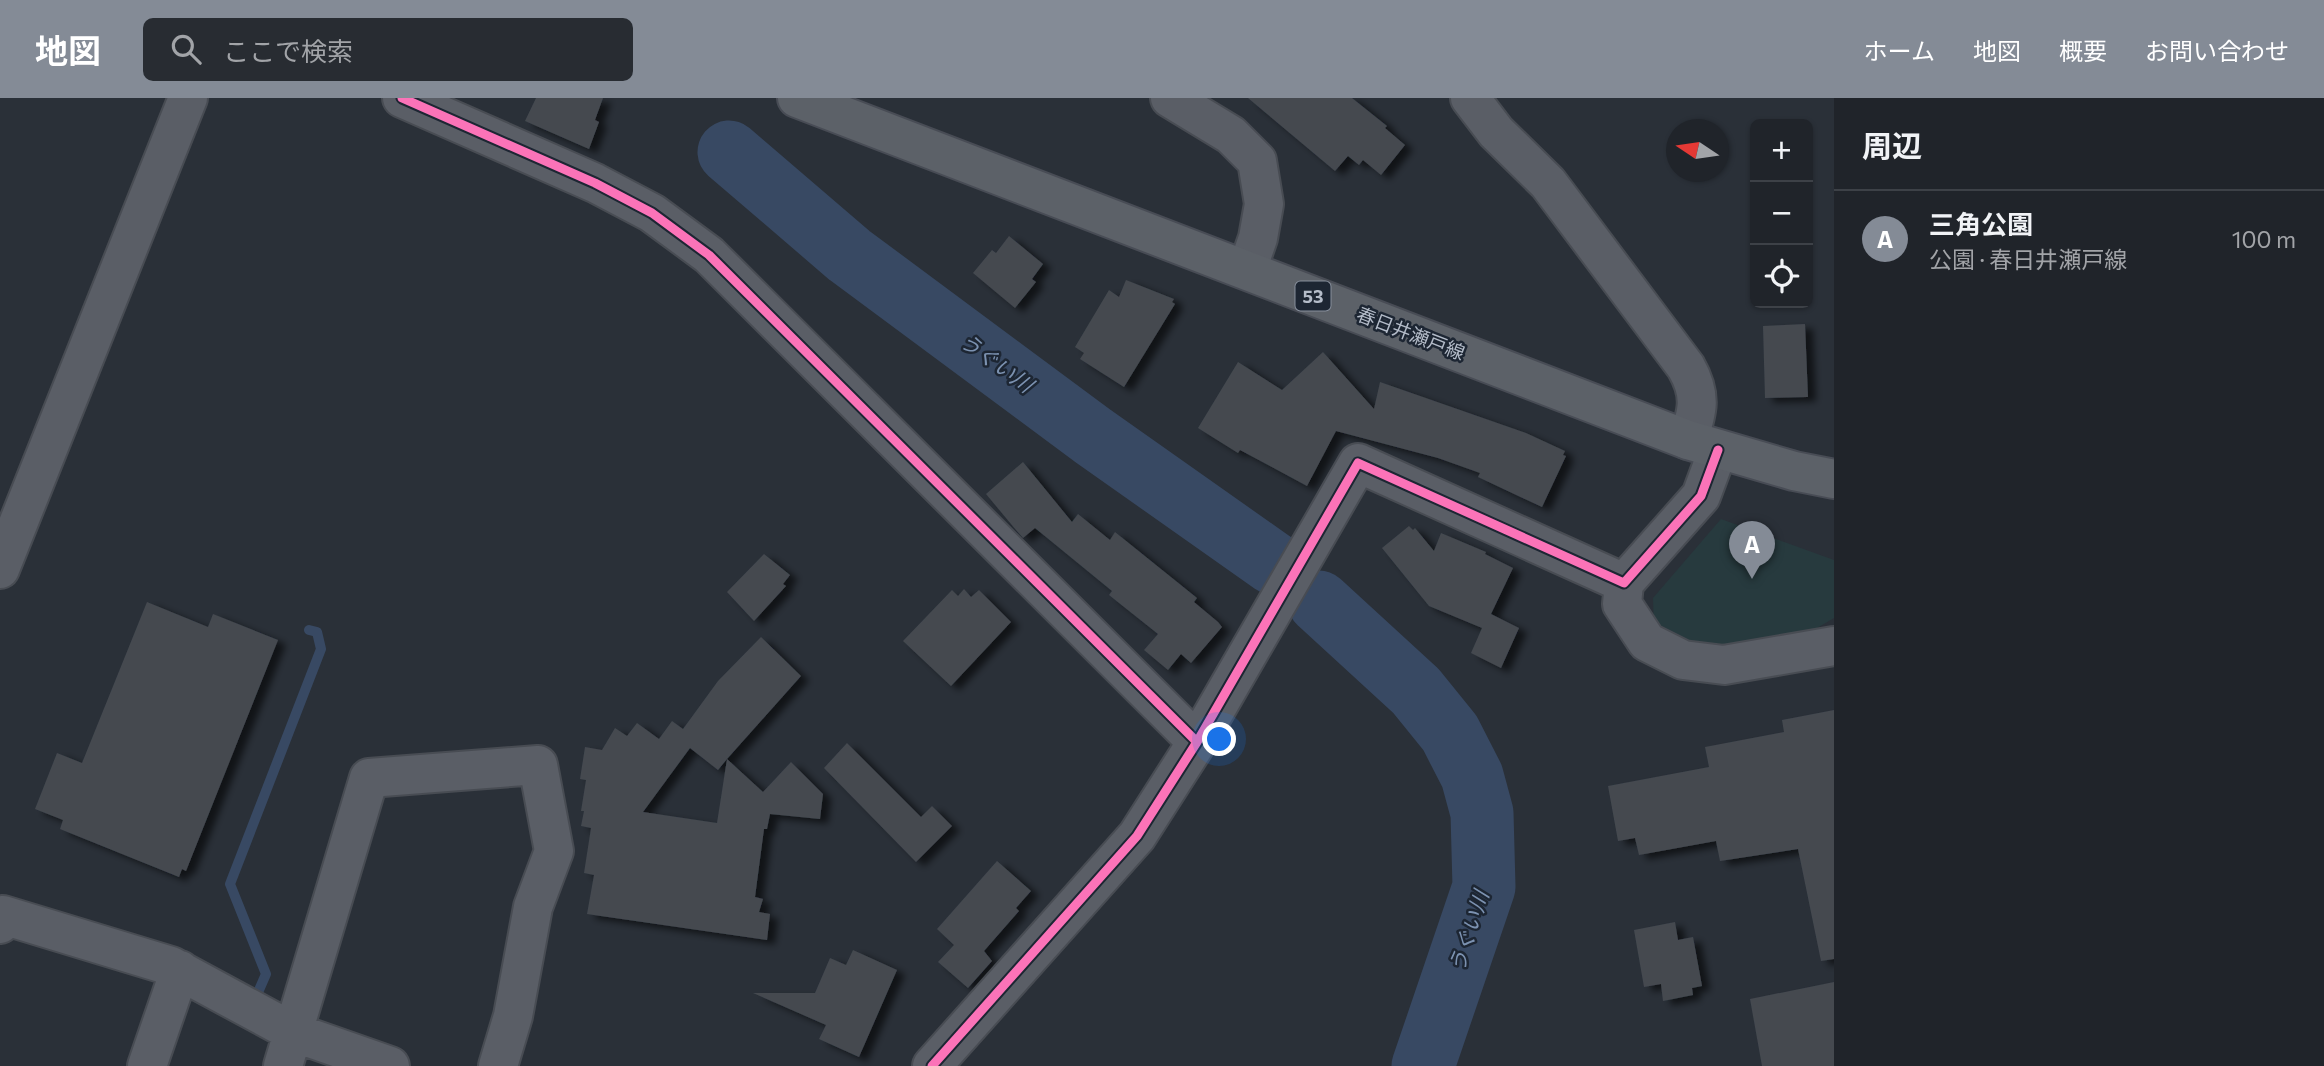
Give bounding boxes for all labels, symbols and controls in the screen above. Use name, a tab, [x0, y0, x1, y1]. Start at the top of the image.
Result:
search box	[143, 18, 633, 81]
text: 地図	[35, 29, 101, 70]
icon: search	[167, 30, 205, 68]
text: ここで検索	[223, 35, 353, 66]
text: ホーム	[1864, 36, 1935, 65]
text: 地図	[1973, 36, 2021, 65]
text: 概要	[2059, 36, 2107, 65]
text: お問い合わせ	[2145, 36, 2289, 65]
north arrow	[1666, 119, 1729, 182]
map controls	[1750, 119, 1813, 308]
button: +	[1750, 119, 1813, 182]
text: 周辺	[1862, 126, 1922, 163]
button: −	[1750, 182, 1813, 245]
text: 三角公園	[1929, 208, 2033, 239]
text: A	[1877, 225, 1893, 253]
text: 100 m	[2232, 225, 2296, 253]
button: locate	[1750, 245, 1813, 308]
text: 公園 · 春日井瀬戸線	[1929, 245, 2127, 273]
road number: 53	[1296, 281, 1330, 310]
street label: 春日井瀬戸線	[1354, 302, 1468, 364]
water label: うぐい川	[956, 327, 1040, 398]
pin: A	[1729, 521, 1775, 579]
your location	[1202, 722, 1236, 756]
water label: うぐい川	[1443, 885, 1493, 975]

